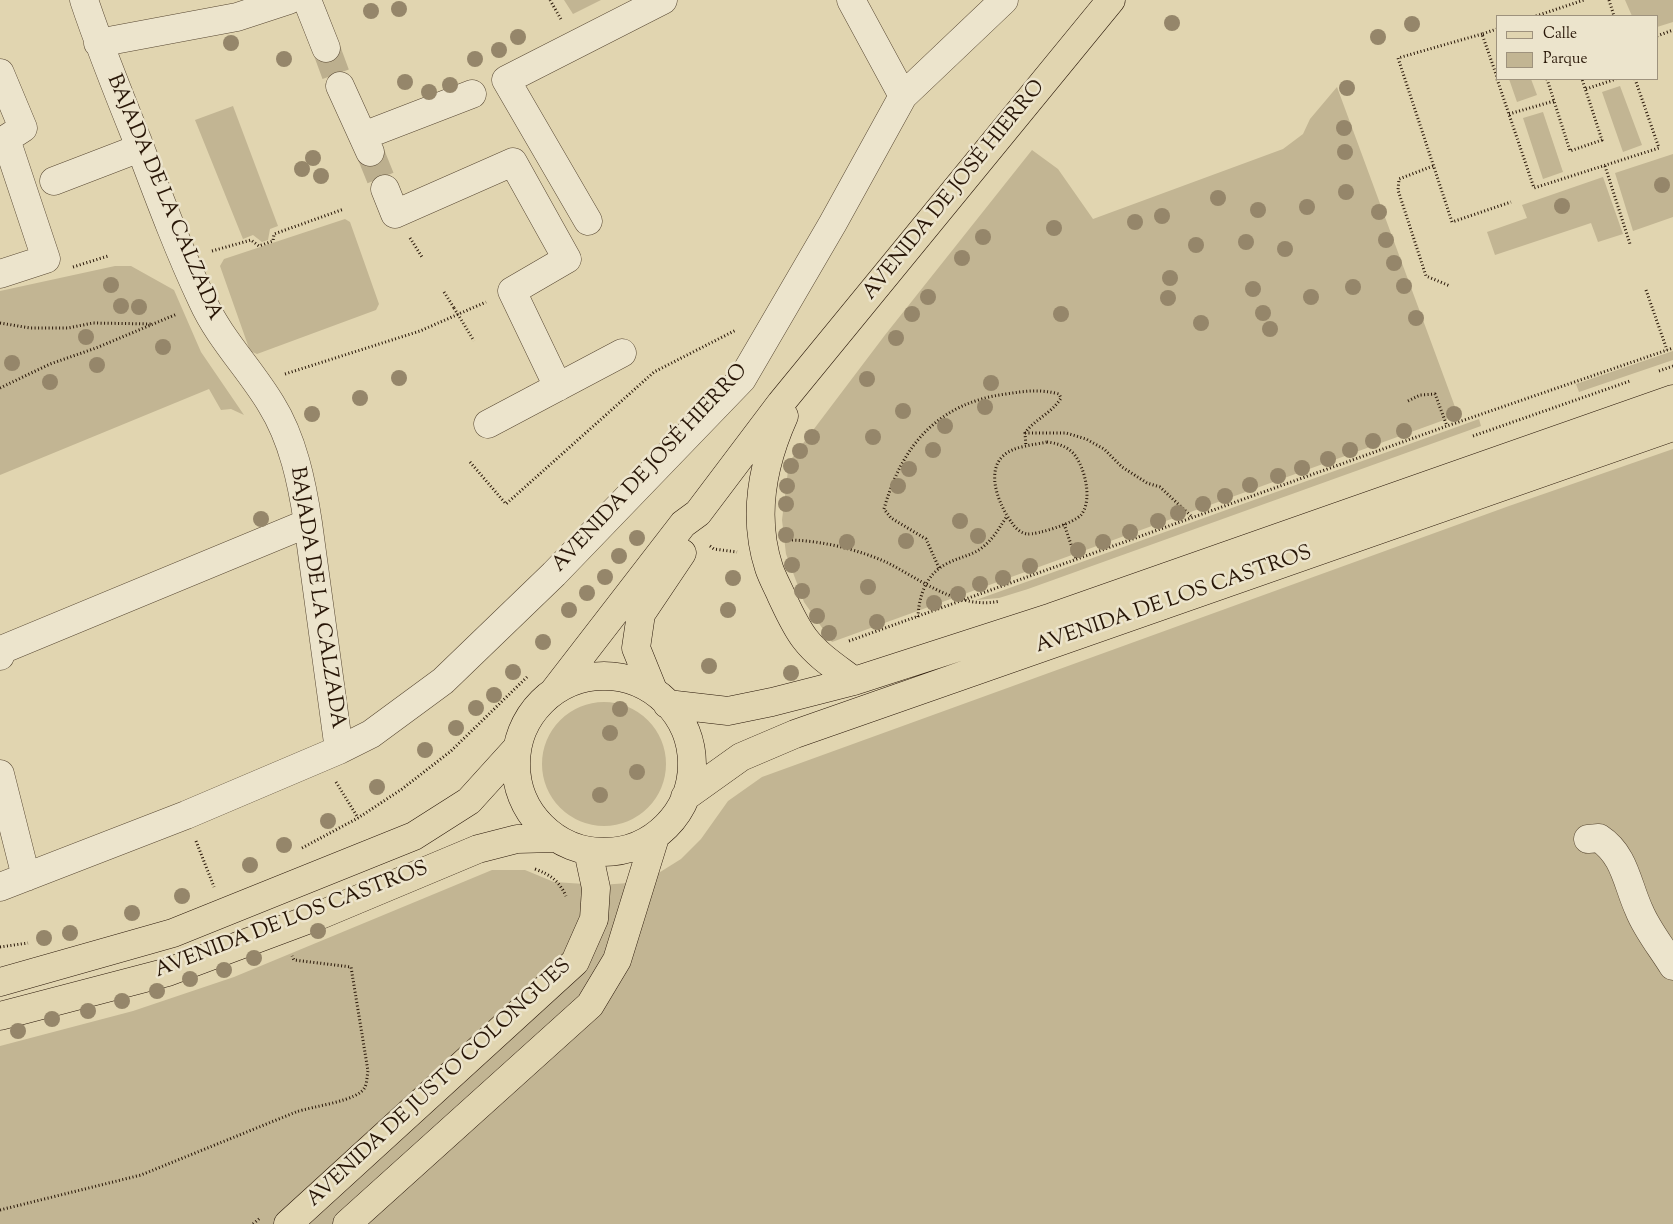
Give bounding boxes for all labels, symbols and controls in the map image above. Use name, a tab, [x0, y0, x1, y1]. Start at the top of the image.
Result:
legend	[1496, 15, 1658, 80]
text: Calle	[1543, 24, 1577, 45]
text: Parque	[1543, 49, 1587, 70]
street label: BAJADA DE LA CALZADA	[100, 71, 226, 325]
street label: AVENIDA DE JOSÉ HIERRO	[858, 76, 1052, 306]
street label: AVENIDA DE JOSÉ HIERRO	[548, 360, 754, 578]
street label: BAJADA DE LA CALZADA	[283, 465, 349, 731]
street label: AVENIDA DE LOS CASTROS	[1032, 542, 1316, 660]
street label: AVENIDA DE LOS CASTROS	[152, 857, 432, 985]
street label: AVENIDA DE JUSTO COLONGUES	[302, 955, 578, 1213]

